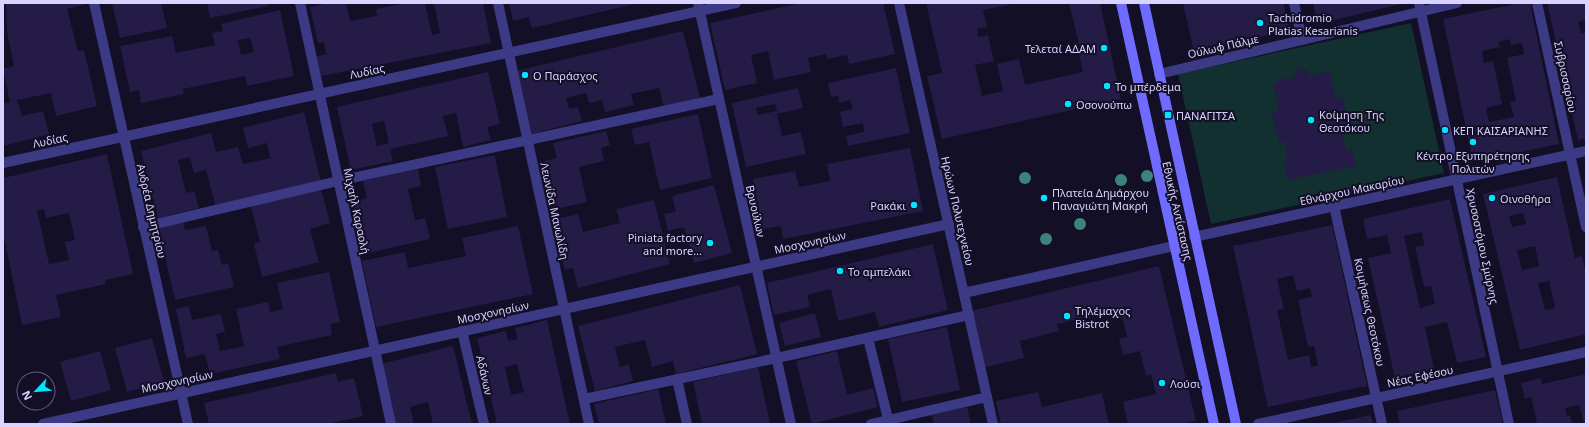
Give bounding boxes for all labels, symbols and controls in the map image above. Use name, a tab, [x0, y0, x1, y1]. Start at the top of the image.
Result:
place label: Tachidromio Platias Kesarianis	[1268, 10, 1358, 38]
marker: Tachidromio Platias Kesarianis	[1255, 18, 1265, 28]
street label: Ούλωφ Πάλμε	[1186, 31, 1260, 61]
street label: Συβρισσαρίου	[1551, 40, 1581, 114]
place label: Τελεταί ΑΔΑΜ	[1025, 41, 1096, 56]
marker: Τελεταί ΑΔΑΜ	[1099, 43, 1109, 53]
street label: Λυδίας	[348, 60, 386, 82]
place label: Ο Παράσχος	[533, 68, 598, 83]
marker: Ο Παράσχος	[520, 70, 530, 80]
place label: Το μπέρδεμα	[1115, 79, 1181, 94]
marker: Το μπέρδεμα	[1102, 81, 1112, 91]
place label: Οσονούπω	[1076, 97, 1132, 112]
marker: Οσονούπω	[1063, 99, 1073, 109]
place label: Κοίμηση Της Θεοτόκου	[1319, 107, 1384, 135]
place label: ΠΑΝΑΓΙΤΣΑ	[1176, 108, 1236, 123]
marker: ΠΑΝΑΓΙΤΣΑ	[1163, 110, 1173, 120]
marker: Κοίμηση Της Θεοτόκου	[1306, 115, 1316, 125]
place label: ΚΕΠ ΚΑΙΣΑΡΙΑΝΗΣ	[1453, 123, 1548, 138]
marker: ΚΕΠ ΚΑΙΣΑΡΙΑΝΗΣ	[1440, 125, 1450, 135]
street label: Λυδίας	[31, 129, 69, 151]
marker: Κέντρο Εξυπηρέτησης Πολιτών	[1468, 137, 1478, 147]
place label: Κέντρο Εξυπηρέτησης Πολιτών	[1416, 148, 1530, 176]
street label: Ηρώων Πολυτεχνείου	[938, 155, 978, 267]
street label: Εθνικής Αντίστασης	[1159, 160, 1197, 262]
street label: Λεωνίδα Μανωλίδη	[537, 161, 573, 261]
street label: Ανδρέα Δημητρίου	[134, 162, 170, 260]
street label: Μιχαήλ Καραολή	[341, 167, 373, 255]
street label: Εθνάρχου Μακαρίου	[1298, 172, 1406, 208]
street label: Βρυούλων	[743, 183, 769, 239]
place label: Πλατεία Δημάρχου Παναγιώτη Μακρή	[1052, 185, 1149, 213]
street label: Χρυσοστόμου Σμύρνης	[1463, 187, 1503, 305]
place label: Οινοθήρα	[1500, 191, 1551, 206]
marker: Πλατεία Δημάρχου Παναγιώτη Μακρή	[1039, 193, 1049, 203]
marker: Οινοθήρα	[1487, 193, 1497, 203]
place label: Ρακάκι	[870, 198, 906, 213]
marker: Ρακάκι	[909, 200, 919, 210]
street label: Μοσχονησίων	[773, 227, 847, 257]
place label: Piniata factory and more...	[628, 230, 702, 258]
marker: Piniata factory and more...	[705, 238, 715, 248]
street label: Κοιμήσεως Θεοτόκου	[1351, 256, 1389, 368]
place label: Το αμπελάκι	[848, 264, 911, 279]
marker: Το αμπελάκι	[835, 266, 845, 276]
street label: Μοσχονησίων	[456, 297, 530, 327]
place label: Τηλέμαχος Bistrot	[1075, 303, 1130, 331]
marker: Τηλέμαχος Bistrot	[1062, 311, 1072, 321]
street label: Αδάνων	[473, 354, 497, 397]
street label: Νέας Εφέσου	[1386, 362, 1454, 390]
street label: Μοσχονησίων	[140, 366, 214, 396]
north arrow	[16, 371, 56, 411]
place label: Λούσι	[1170, 376, 1201, 391]
marker: Λούσι	[1157, 378, 1167, 388]
text: N	[18, 388, 35, 403]

